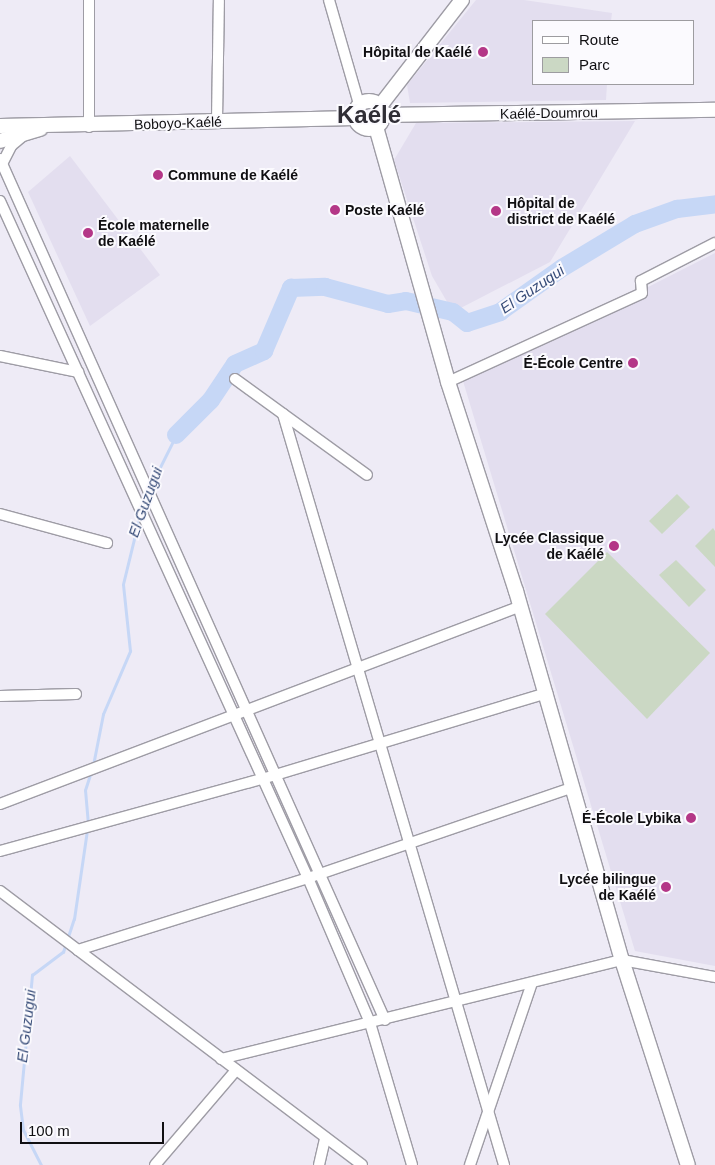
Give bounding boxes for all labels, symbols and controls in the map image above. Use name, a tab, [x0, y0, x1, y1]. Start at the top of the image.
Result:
legend	[532, 20, 695, 85]
text: Route	[579, 31, 619, 48]
place label: Hôpital de Kaélé	[363, 44, 472, 60]
marker: Hôpital de Kaélé	[476, 45, 490, 59]
text: Parc	[579, 56, 610, 73]
district label: Kaélé	[337, 101, 401, 129]
street label: Kaélé-Doumrou	[500, 104, 598, 122]
street label: Boboyo-Kaélé	[134, 113, 222, 133]
place label: Commune de Kaélé	[168, 167, 298, 183]
marker: Commune de Kaélé	[152, 169, 164, 181]
place label: Hôpital de district de Kaélé	[507, 195, 615, 228]
place label: Poste Kaélé	[345, 202, 424, 218]
marker: Poste Kaélé	[329, 204, 341, 216]
marker: Hôpital de district de Kaélé	[489, 204, 503, 218]
place label: École maternelle de Kaélé	[98, 217, 209, 250]
marker: École maternelle de Kaélé	[82, 227, 94, 239]
water label: El Guzugui	[497, 261, 567, 317]
place label: É-École Centre	[523, 355, 623, 371]
marker: É-École Centre	[627, 357, 639, 369]
water label: El Guzugui	[124, 464, 166, 540]
place label: Lycée Classique de Kaélé	[495, 530, 604, 562]
marker: Lycée Classique de Kaélé	[608, 540, 620, 552]
place label: É-École Lybika	[582, 810, 681, 826]
marker: É-École Lybika	[685, 812, 697, 824]
place label: Lycée bilingue de Kaélé	[559, 871, 656, 904]
marker: Lycée bilingue de Kaélé	[660, 881, 672, 893]
water label: El Guzugui	[13, 988, 39, 1064]
scale bar	[22, 1112, 166, 1144]
text: 100 m	[28, 1122, 70, 1139]

